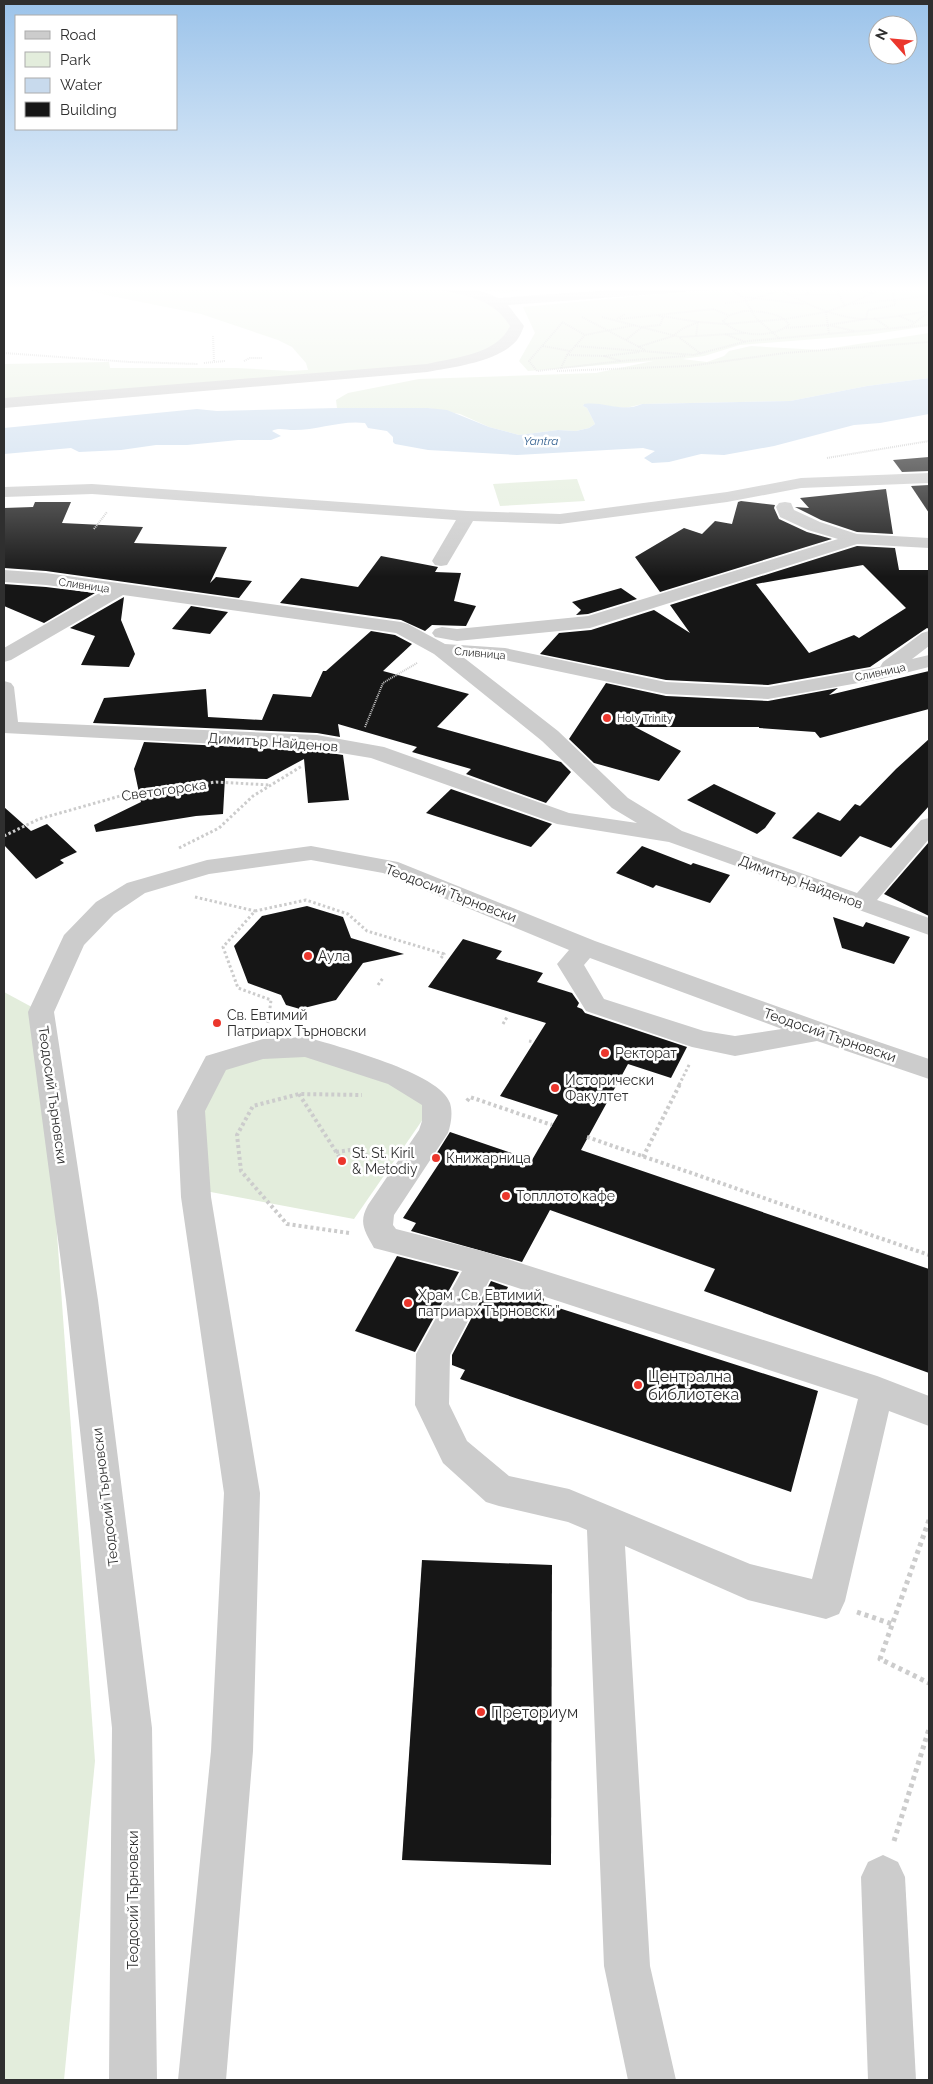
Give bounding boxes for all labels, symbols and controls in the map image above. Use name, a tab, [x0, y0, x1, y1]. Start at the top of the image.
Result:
legend	[15, 15, 178, 130]
north arrow	[868, 15, 918, 65]
text: Road	[60, 26, 96, 44]
text: N	[872, 26, 891, 42]
text: Park	[60, 51, 91, 69]
text: Water	[60, 76, 103, 94]
text: Building	[60, 101, 117, 119]
water label: Yantra	[523, 434, 559, 448]
street label: Сливница	[58, 575, 110, 596]
street label: Сливница	[454, 645, 506, 662]
street label: Сливница	[854, 661, 907, 684]
marker: Holy Trinity	[601, 712, 613, 724]
place label: Holy Trinity	[617, 712, 673, 725]
street label: Димитър Найденов	[207, 729, 339, 755]
street label: Светогорска	[121, 776, 207, 804]
street label: Димитър Найденов	[737, 852, 865, 912]
street label: Теодосий Търновски	[383, 861, 519, 925]
place label: Аула	[318, 948, 350, 964]
marker: Аула	[302, 950, 314, 962]
street label: Теодосий Търновски	[762, 1005, 898, 1065]
place label: Св. Евтимий Патриарх Търновски	[227, 1007, 366, 1039]
marker: Св. Евтимий Патриарх Търновски	[211, 1017, 223, 1029]
street label: Теодосий Търновски	[35, 1025, 71, 1165]
place label: Ректорат	[615, 1045, 677, 1061]
marker: Ректорат	[599, 1047, 611, 1059]
place label: Исторически Факултет	[565, 1072, 654, 1104]
marker: Исторически Факултет	[549, 1082, 561, 1094]
place label: St. St. Kiril & Metodiy	[352, 1145, 418, 1177]
place label: Книжарница	[446, 1150, 531, 1166]
marker: Книжарница	[430, 1152, 442, 1164]
marker: St. St. Kiril & Metodiy	[336, 1155, 348, 1167]
place label: Топллото кафе	[516, 1188, 615, 1204]
marker: Топллото кафе	[500, 1190, 512, 1202]
place label: Храм „Св. Евтимий, патриарх Търновски”	[418, 1287, 560, 1319]
marker: Храм „Св. Евтимий, патриарх Търновски”	[402, 1297, 414, 1309]
place label: Централна библиотека	[648, 1367, 739, 1404]
marker: Централна библиотека	[632, 1379, 644, 1391]
street label: Теодосий Търновски	[89, 1427, 121, 1567]
place label: Преториум	[491, 1703, 578, 1722]
marker: Преториум	[475, 1706, 487, 1718]
street label: Теодосий Търновски	[125, 1830, 141, 1970]

